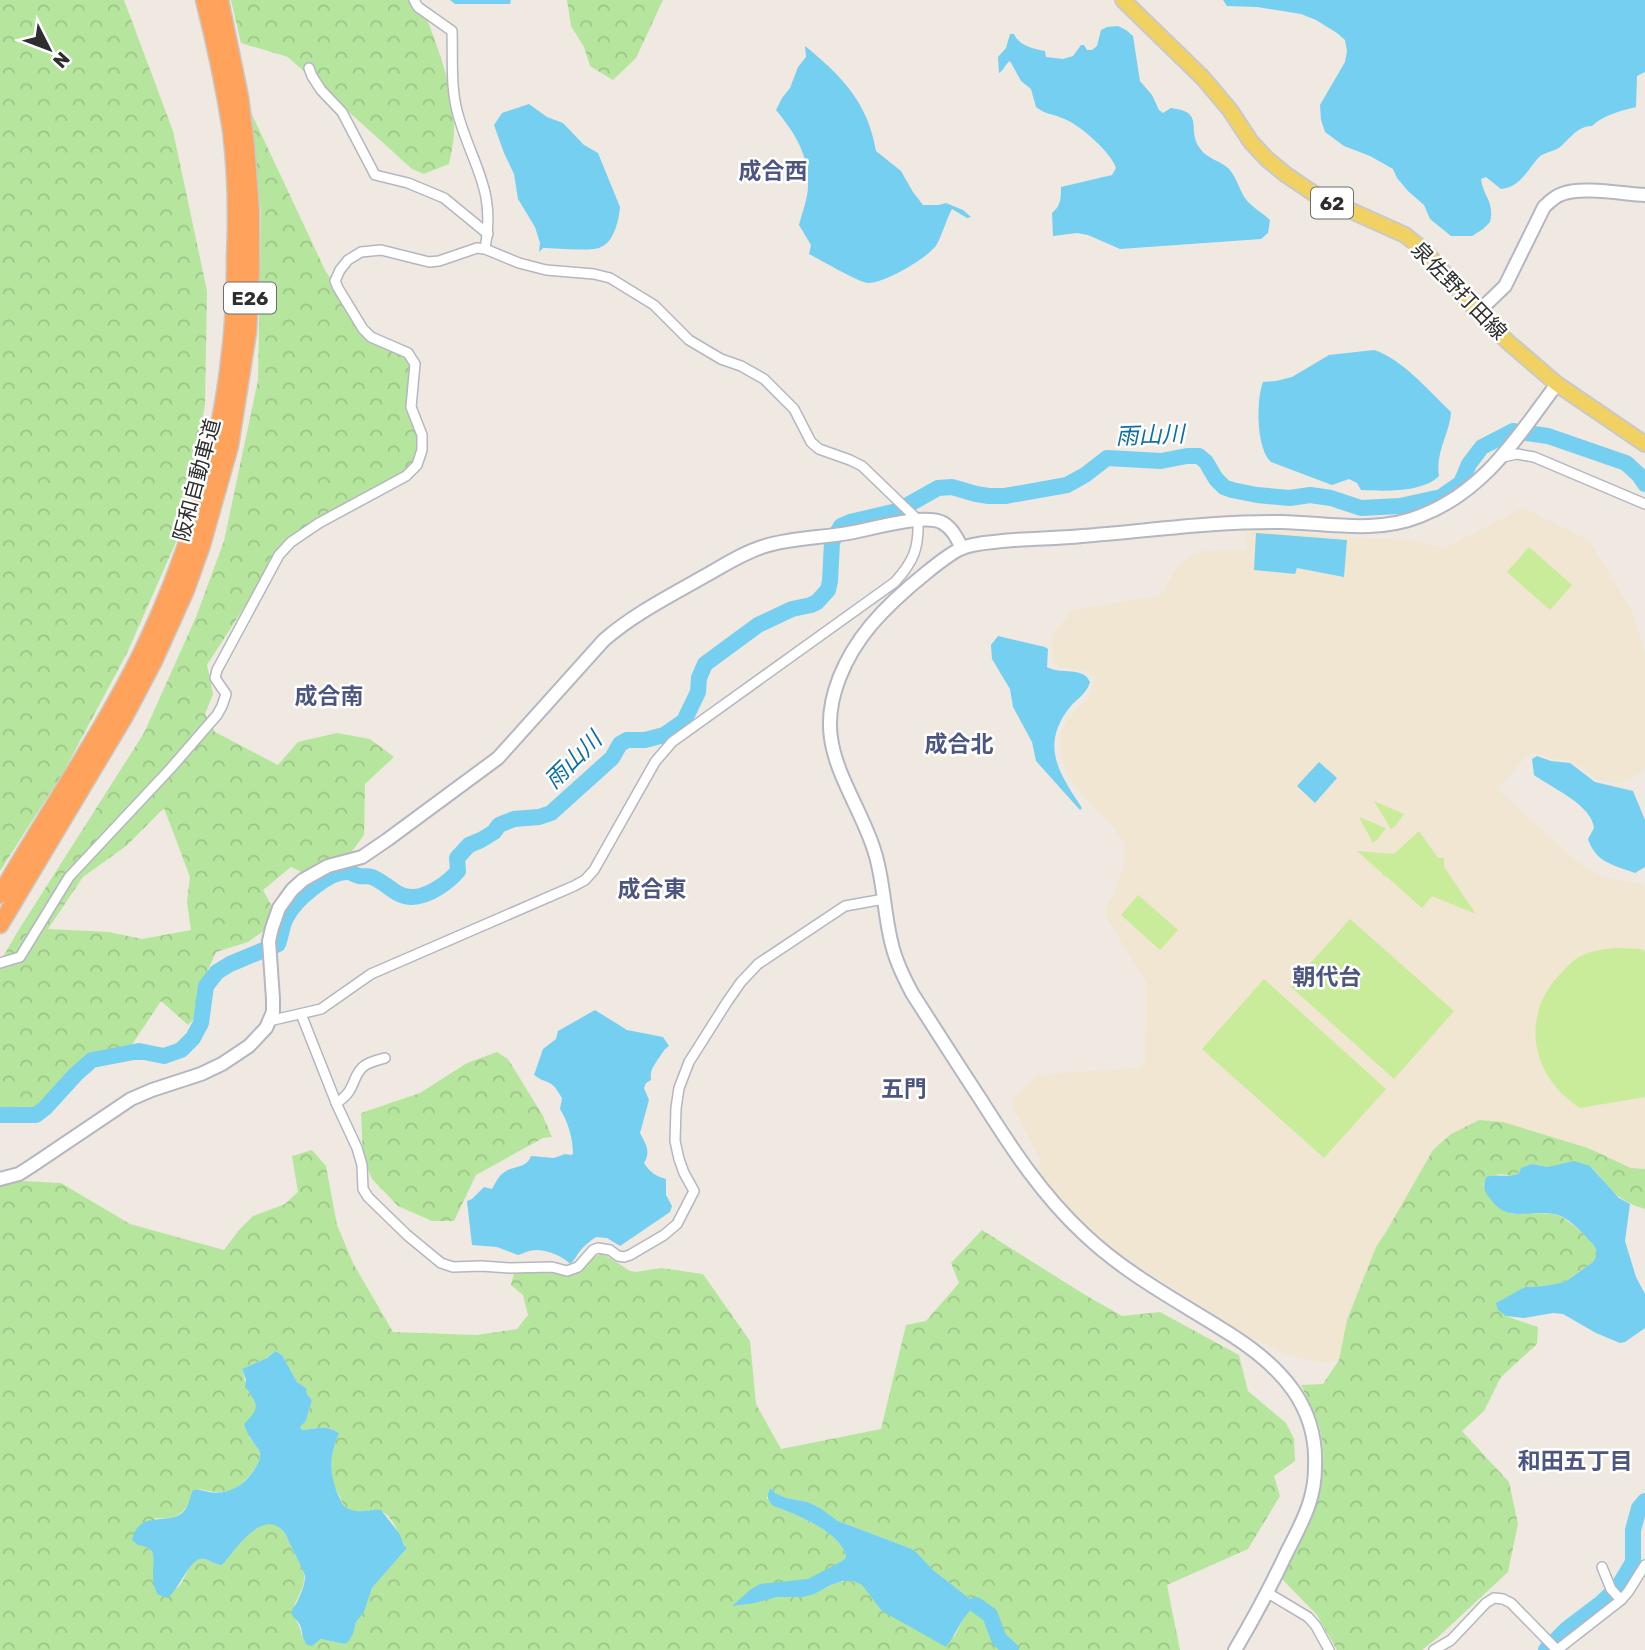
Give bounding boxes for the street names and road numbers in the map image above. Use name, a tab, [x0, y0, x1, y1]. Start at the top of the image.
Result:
road number: 62	[1311, 188, 1353, 218]
street label: 泉佐野打田線	[1407, 237, 1512, 345]
road number: E26	[224, 282, 276, 314]
street label: 阪和自動車道	[168, 416, 225, 544]

